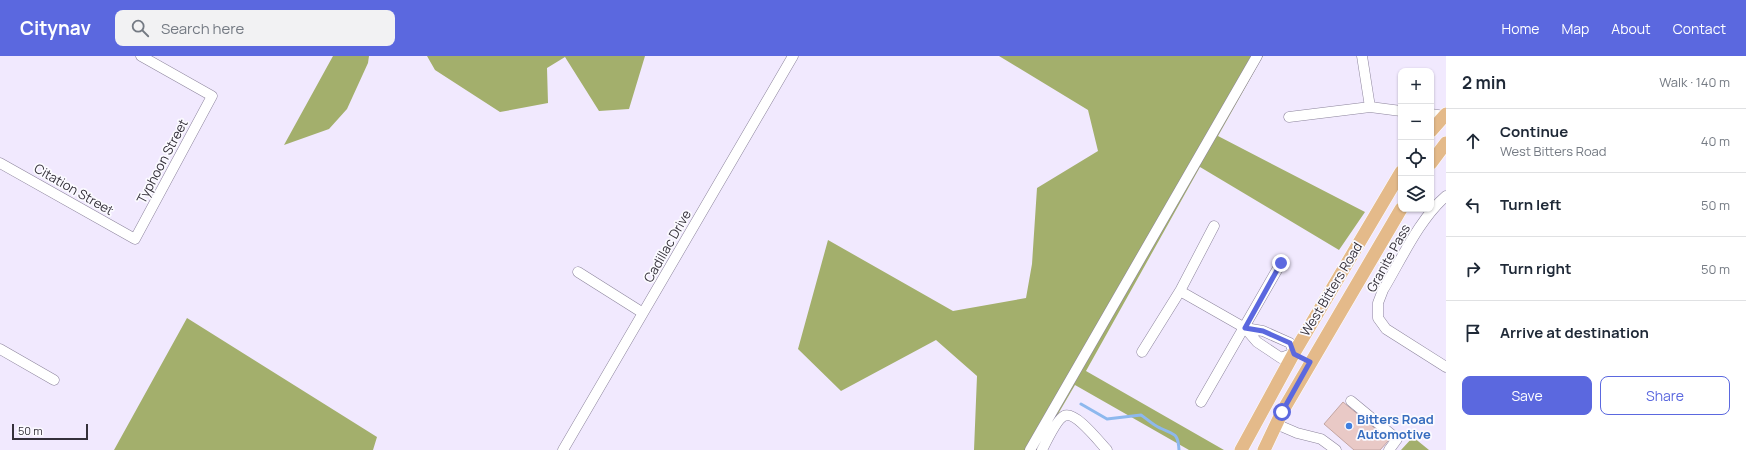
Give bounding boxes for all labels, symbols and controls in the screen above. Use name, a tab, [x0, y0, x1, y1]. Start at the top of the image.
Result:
search box	[115, 10, 395, 46]
text: Citynav	[20, 15, 91, 41]
icon: search	[129, 17, 151, 39]
text: Search here	[161, 18, 244, 39]
text: Home	[1502, 19, 1539, 38]
text: Map	[1561, 19, 1589, 38]
text: About	[1611, 19, 1651, 38]
text: Contact	[1673, 19, 1726, 38]
map controls	[1398, 68, 1434, 212]
button: +	[1398, 68, 1434, 104]
text: 2 min	[1462, 71, 1506, 94]
text: Walk · 140 m	[1659, 73, 1730, 91]
button: −	[1398, 104, 1434, 140]
street label: Typhoon Street	[132, 116, 192, 206]
text: Continue	[1500, 121, 1568, 142]
icon: ahead	[1462, 130, 1484, 152]
text: 40 m	[1701, 132, 1730, 150]
button: locate	[1398, 140, 1434, 176]
text: West Bitters Road	[1500, 142, 1607, 160]
street label: Citation Street	[31, 159, 117, 219]
button: layers	[1398, 176, 1434, 212]
icon: left	[1462, 194, 1484, 216]
text: Turn left	[1500, 194, 1562, 215]
text: 50 m	[1701, 196, 1730, 214]
street label: Cadillac Drive	[639, 206, 695, 285]
street label: Granite Pass	[1362, 221, 1414, 295]
street label: West Bitters Road	[1296, 239, 1366, 339]
route end	[1272, 254, 1290, 272]
icon: right	[1462, 258, 1484, 280]
text: Turn right	[1500, 258, 1571, 279]
text: 50 m	[1701, 260, 1730, 278]
icon: arrive	[1462, 322, 1484, 344]
text: Arrive at destination	[1500, 322, 1649, 343]
button: Save	[1462, 376, 1592, 415]
button: Share	[1600, 376, 1730, 415]
route start	[1273, 403, 1291, 421]
place label: Bitters Road Automotive	[1357, 410, 1434, 443]
marker: Bitters Road Automotive	[1344, 421, 1354, 431]
scale bar	[12, 422, 88, 441]
text: 50 m	[18, 423, 43, 438]

